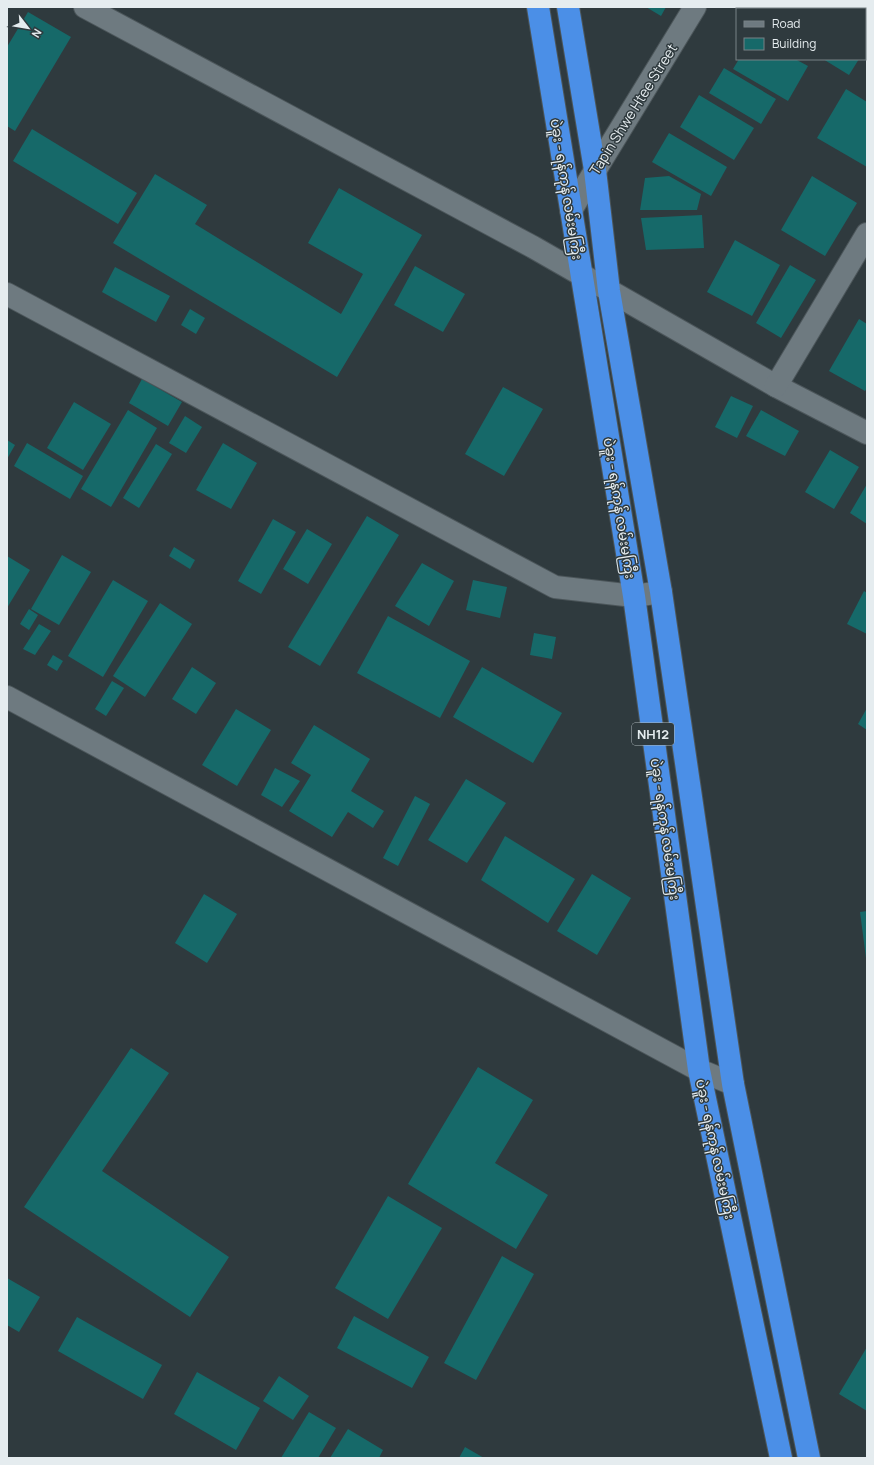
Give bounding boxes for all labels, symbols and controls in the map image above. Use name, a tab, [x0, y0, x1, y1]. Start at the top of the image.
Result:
north arrow	[8, 8, 48, 48]
legend	[736, 8, 866, 60]
text: Road	[772, 15, 800, 32]
text: N	[28, 26, 45, 41]
text: Building	[772, 35, 816, 52]
street label: Tapin Shwe Htee Street	[585, 39, 681, 178]
street label: ပဲခူး - ရန်ကုန် လမ်းမကြီး	[543, 117, 588, 261]
street label: ပဲခူး - ရန်ကုန် လမ်းမကြီး	[596, 436, 641, 580]
road number: NH12	[632, 723, 674, 745]
street label: ပဲခူး - ရန်ကုန် လမ်းမကြီး	[644, 757, 685, 901]
street label: ပဲခူး - ရန်ကုန် လမ်းမကြီး	[689, 1077, 740, 1221]

